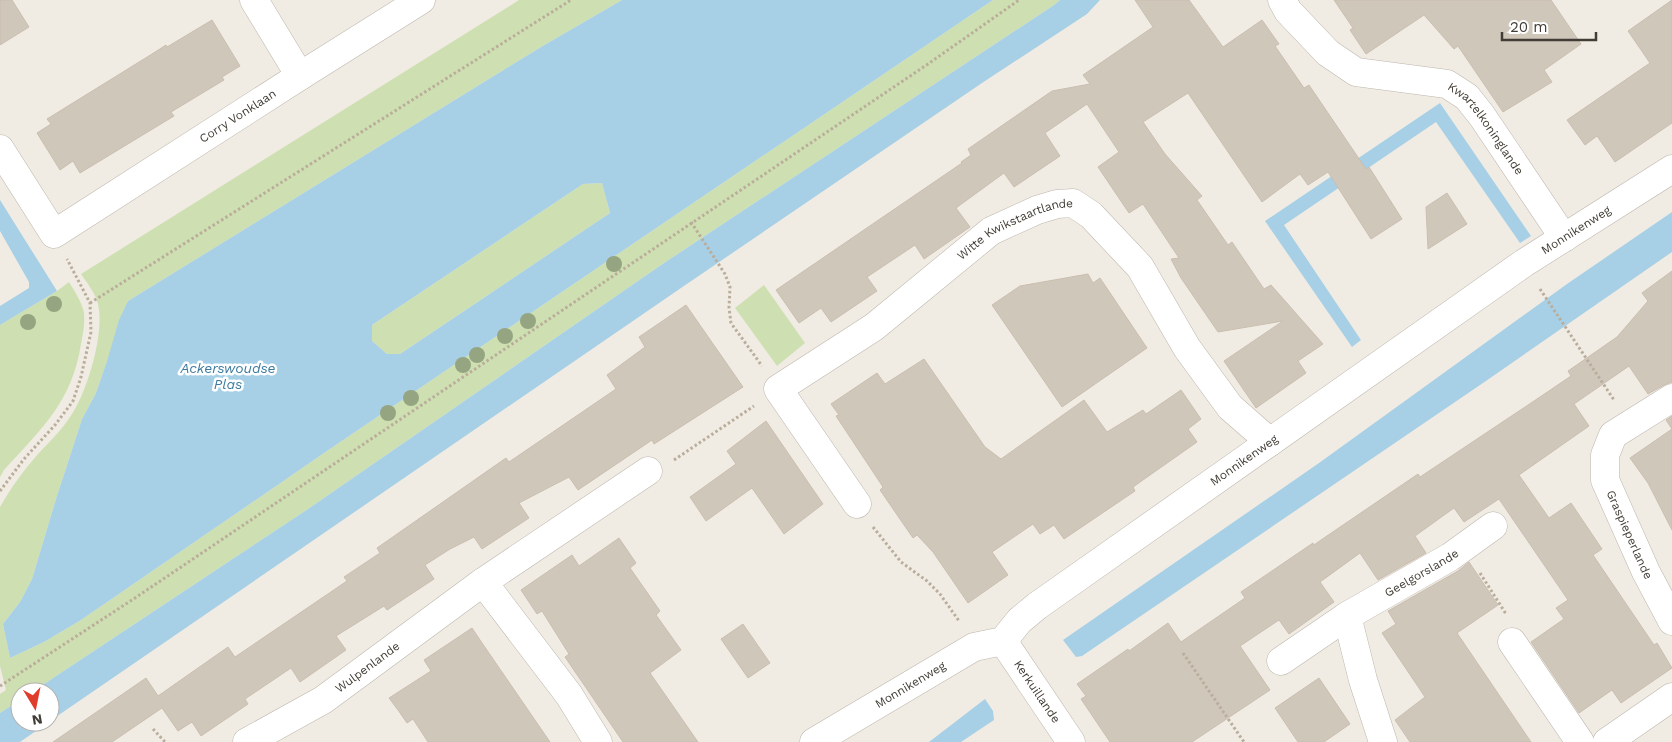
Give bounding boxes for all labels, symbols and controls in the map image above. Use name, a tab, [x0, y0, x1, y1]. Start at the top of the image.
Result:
scale bar	[1502, 10, 1596, 42]
text: 20 m	[1510, 18, 1548, 36]
street label: Kwartelkoninglande	[1445, 79, 1526, 177]
street label: Corry Vonklaan	[197, 86, 279, 146]
street label: Witte Kwikstaartlande	[954, 196, 1074, 263]
street label: Monnikenweg	[1539, 202, 1614, 257]
water label: Ackerswoudse Plas	[179, 360, 276, 392]
street label: Monnikenweg	[1208, 431, 1281, 489]
street label: Graspieperlande	[1603, 488, 1656, 582]
street label: Geelgorslande	[1382, 546, 1461, 600]
street label: Wulpenlande	[332, 639, 402, 696]
street label: Monnikenweg	[873, 658, 949, 711]
street label: Kerkuillande	[1011, 658, 1063, 726]
north arrow	[10, 682, 60, 732]
text: N	[31, 711, 44, 729]

